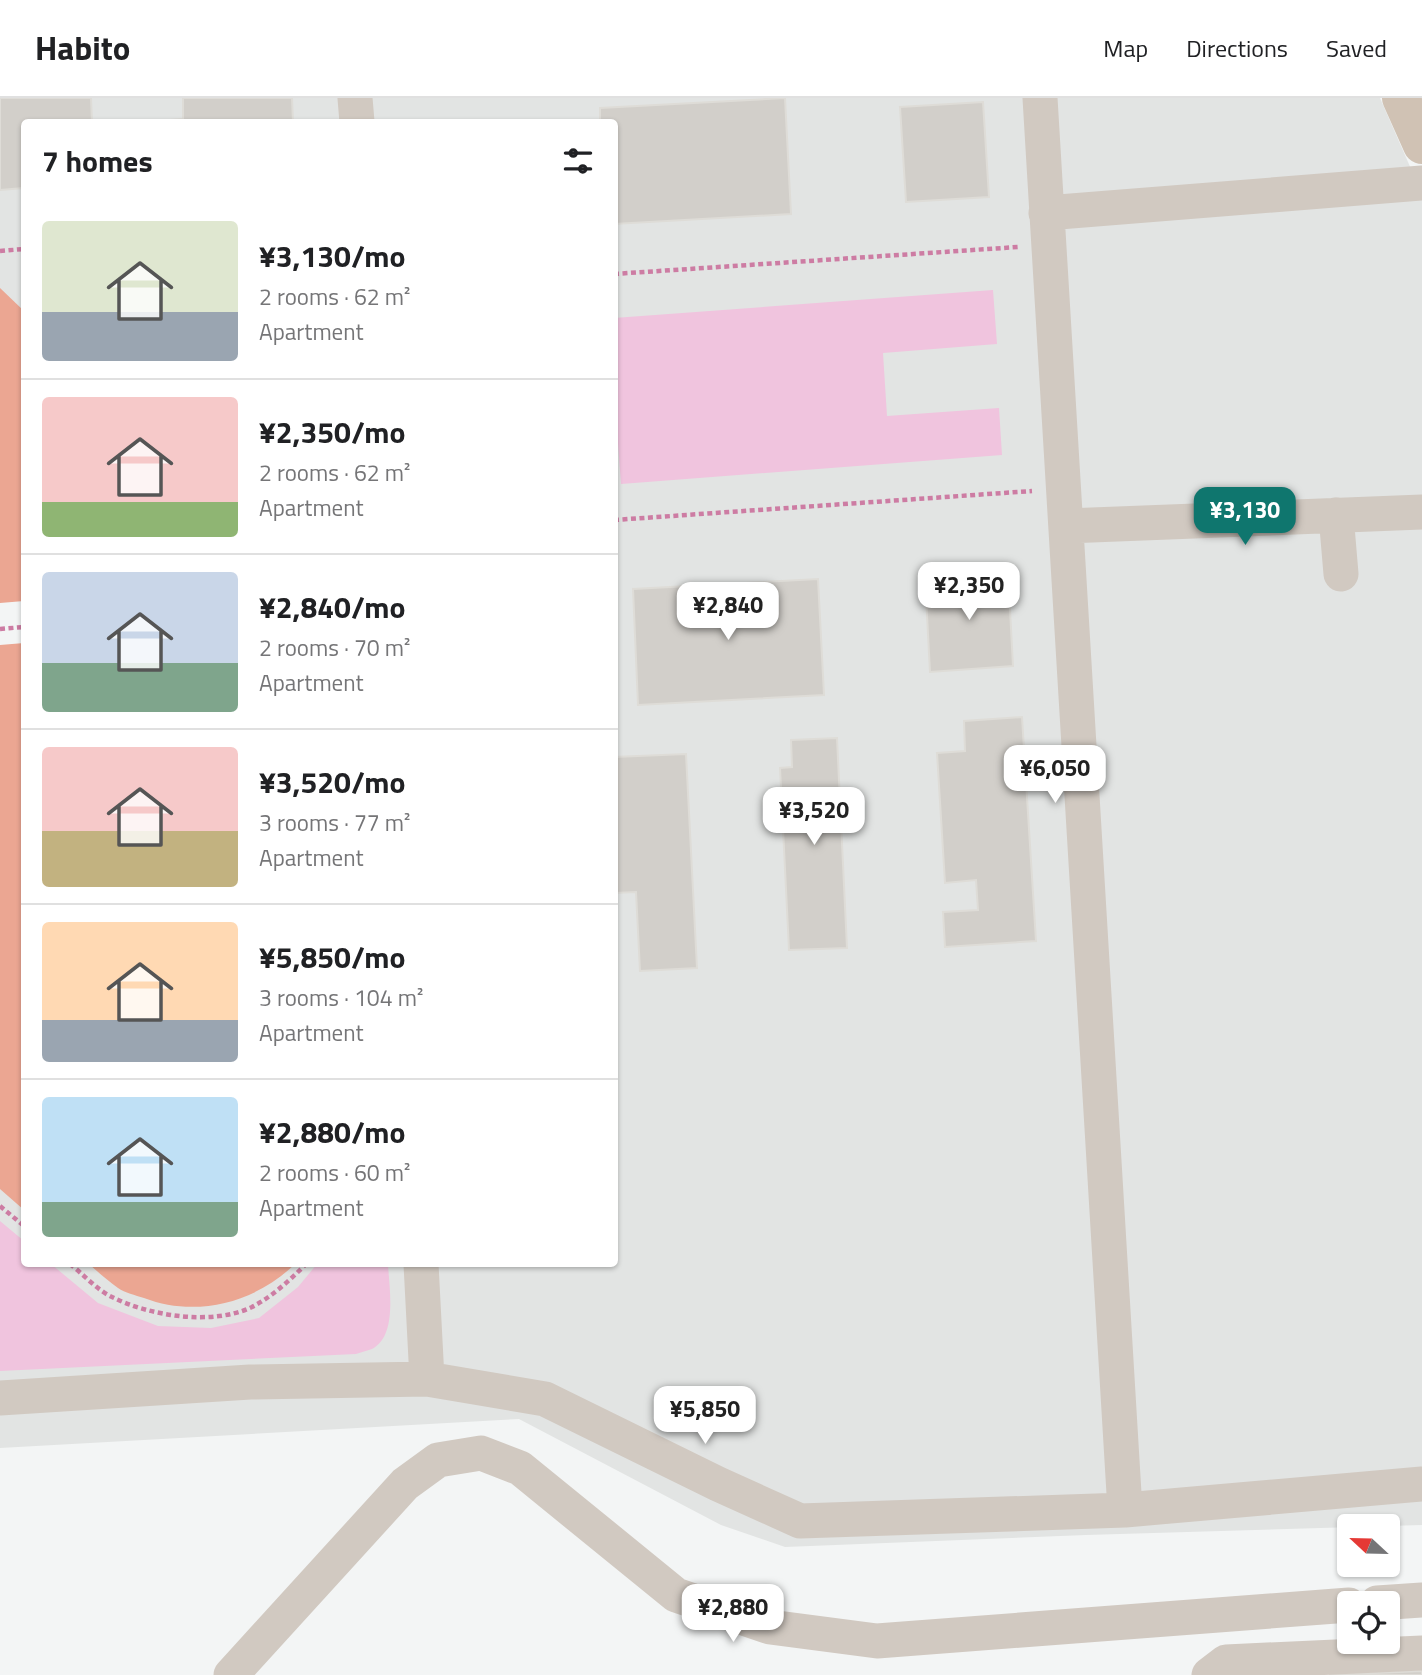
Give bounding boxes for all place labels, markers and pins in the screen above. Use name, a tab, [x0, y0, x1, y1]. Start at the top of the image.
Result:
pin: ¥3,130	[1188, 488, 1302, 547]
pin: ¥2,350	[912, 562, 1026, 622]
pin: ¥2,840	[671, 582, 785, 642]
pin: ¥6,050	[998, 746, 1112, 805]
pin: ¥3,520	[757, 788, 871, 847]
pin: ¥5,850	[648, 1386, 762, 1446]
pin: ¥2,880	[676, 1584, 790, 1644]

